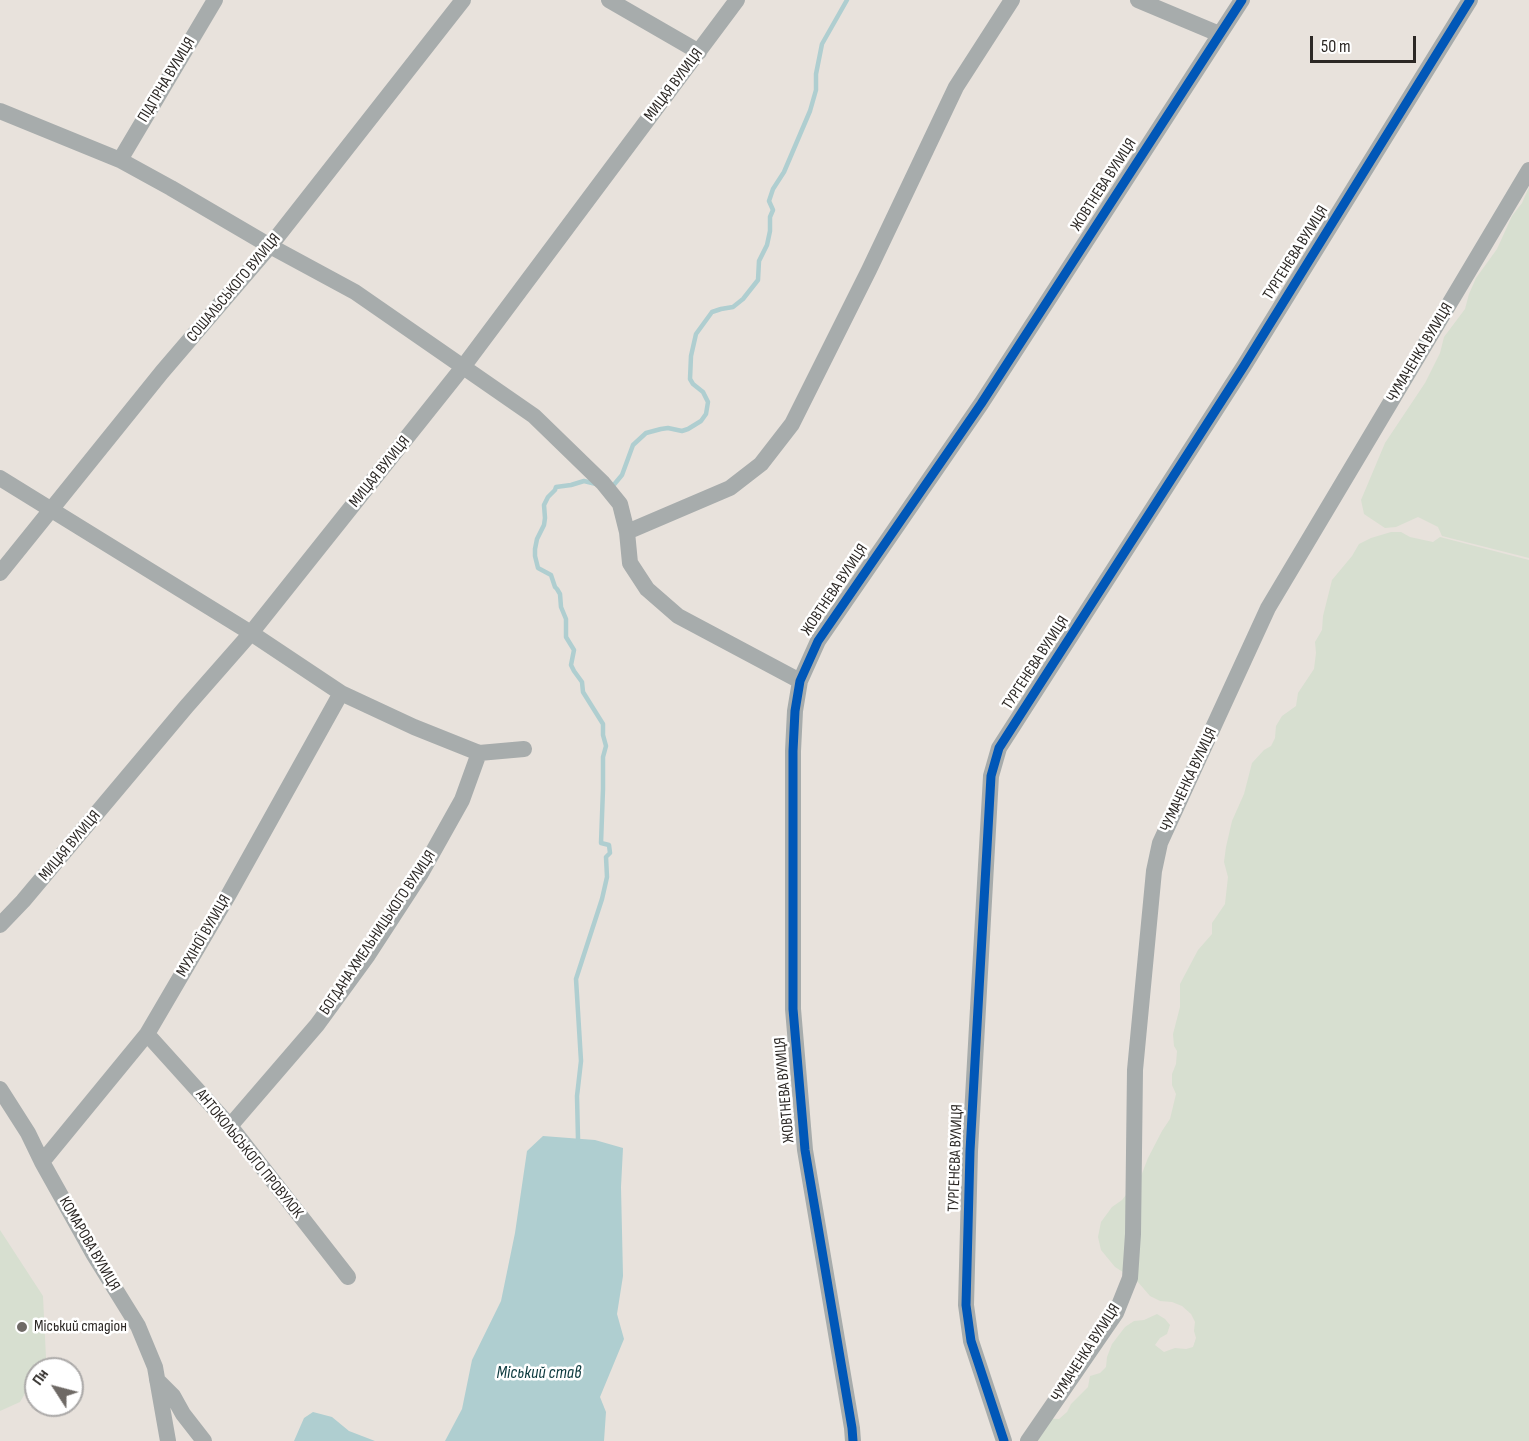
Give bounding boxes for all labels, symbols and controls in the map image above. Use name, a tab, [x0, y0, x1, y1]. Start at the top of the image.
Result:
scale bar	[1313, 24, 1420, 62]
street label: ПІДГІРНА ВУЛИЦЯ	[134, 34, 200, 126]
text: 50 m	[1321, 36, 1351, 57]
street label: МИЦАЯ ВУЛИЦЯ	[640, 45, 708, 125]
street label: ЖОВТНЕВА ВУЛИЦЯ	[1067, 135, 1141, 235]
street label: ТУРГЕНЄВА ВУЛИЦЯ	[1259, 202, 1333, 304]
street label: СОШАЛЬСЬКОГО ВУЛИЦЯ	[183, 230, 285, 346]
street label: ЧУМАЧЕНКА ВУЛИЦЯ	[1383, 300, 1457, 406]
street label: МИЦАЯ ВУЛИЦЯ	[346, 433, 414, 511]
street label: ЖОВТНЕВА ВУЛИЦЯ	[797, 541, 873, 639]
street label: ТУРГЕНЄВА ВУЛИЦЯ	[999, 613, 1073, 713]
street label: ЧУМАЧЕНКА ВУЛИЦЯ	[1156, 725, 1222, 835]
street label: МИЦАЯ ВУЛИЦЯ	[35, 807, 105, 885]
street label: БОГДАНА ХМЕЛЬНИЦЬКОГО ВУЛИЦЯ	[316, 847, 440, 1019]
street label: МУХІНОЇ ВУЛИЦЯ	[173, 892, 235, 980]
street label: ЖОВТНЕВА ВУЛИЦЯ	[771, 1036, 799, 1144]
street label: АНТОКОЛЬСЬКОГО ПРОВУЛОК	[191, 1086, 307, 1222]
street label: ТУРГЕНЄВА ВУЛИЦЯ	[945, 1104, 967, 1212]
street label: КОМАРОВА ВУЛИЦЯ	[54, 1193, 124, 1295]
street label: ЧУМАЧЕНКА ВУЛИЦЯ	[1047, 1301, 1125, 1405]
place label: Міський стадіон	[34, 1317, 127, 1337]
marker: Міський стадіон	[15, 1320, 29, 1334]
north arrow	[24, 1357, 84, 1417]
water label: Міський став	[497, 1362, 581, 1384]
text: Пн	[28, 1365, 53, 1389]

